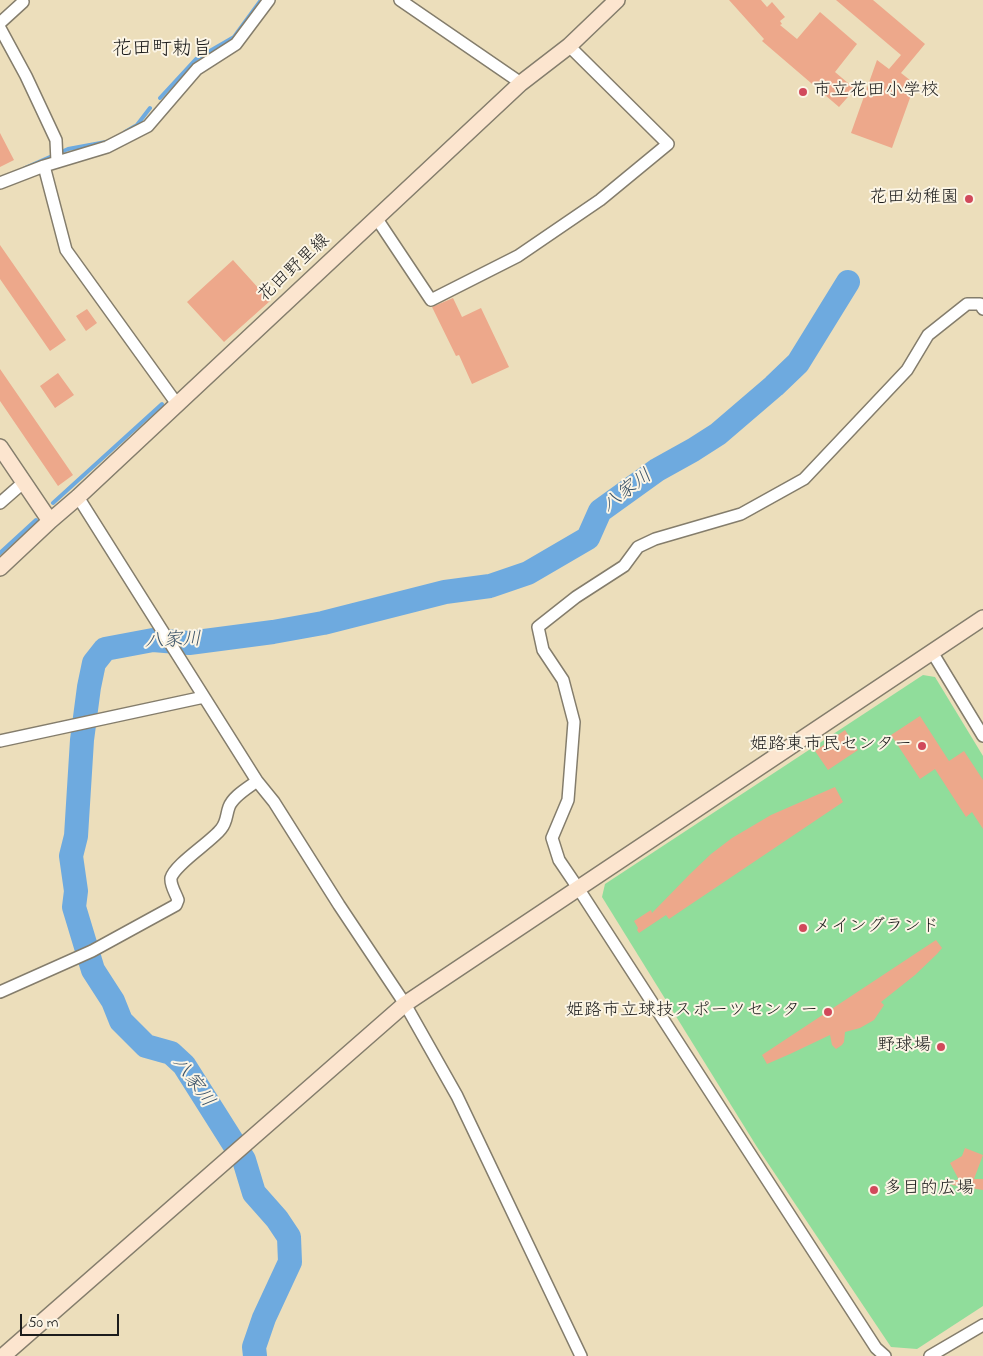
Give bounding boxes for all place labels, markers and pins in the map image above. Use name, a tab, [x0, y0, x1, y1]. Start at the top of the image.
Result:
place label: 市立花田小学校	[813, 81, 939, 103]
marker: 市立花田小学校	[797, 86, 809, 98]
place label: 花田幼稚園	[869, 188, 959, 210]
marker: 花田幼稚園	[963, 193, 975, 205]
place label: 姫路東市民センター	[750, 735, 912, 757]
marker: 姫路東市民センター	[916, 740, 928, 752]
place label: メイングランド	[813, 917, 939, 939]
marker: メイングランド	[797, 922, 809, 934]
place label: 姫路市立球技スポーツセンター	[566, 1001, 818, 1023]
marker: 姫路市立球技スポーツセンター	[822, 1006, 834, 1018]
place label: 野球場	[877, 1036, 931, 1058]
marker: 野球場	[935, 1041, 947, 1053]
place label: 多目的広場	[884, 1179, 974, 1201]
marker: 多目的広場	[868, 1184, 880, 1196]

